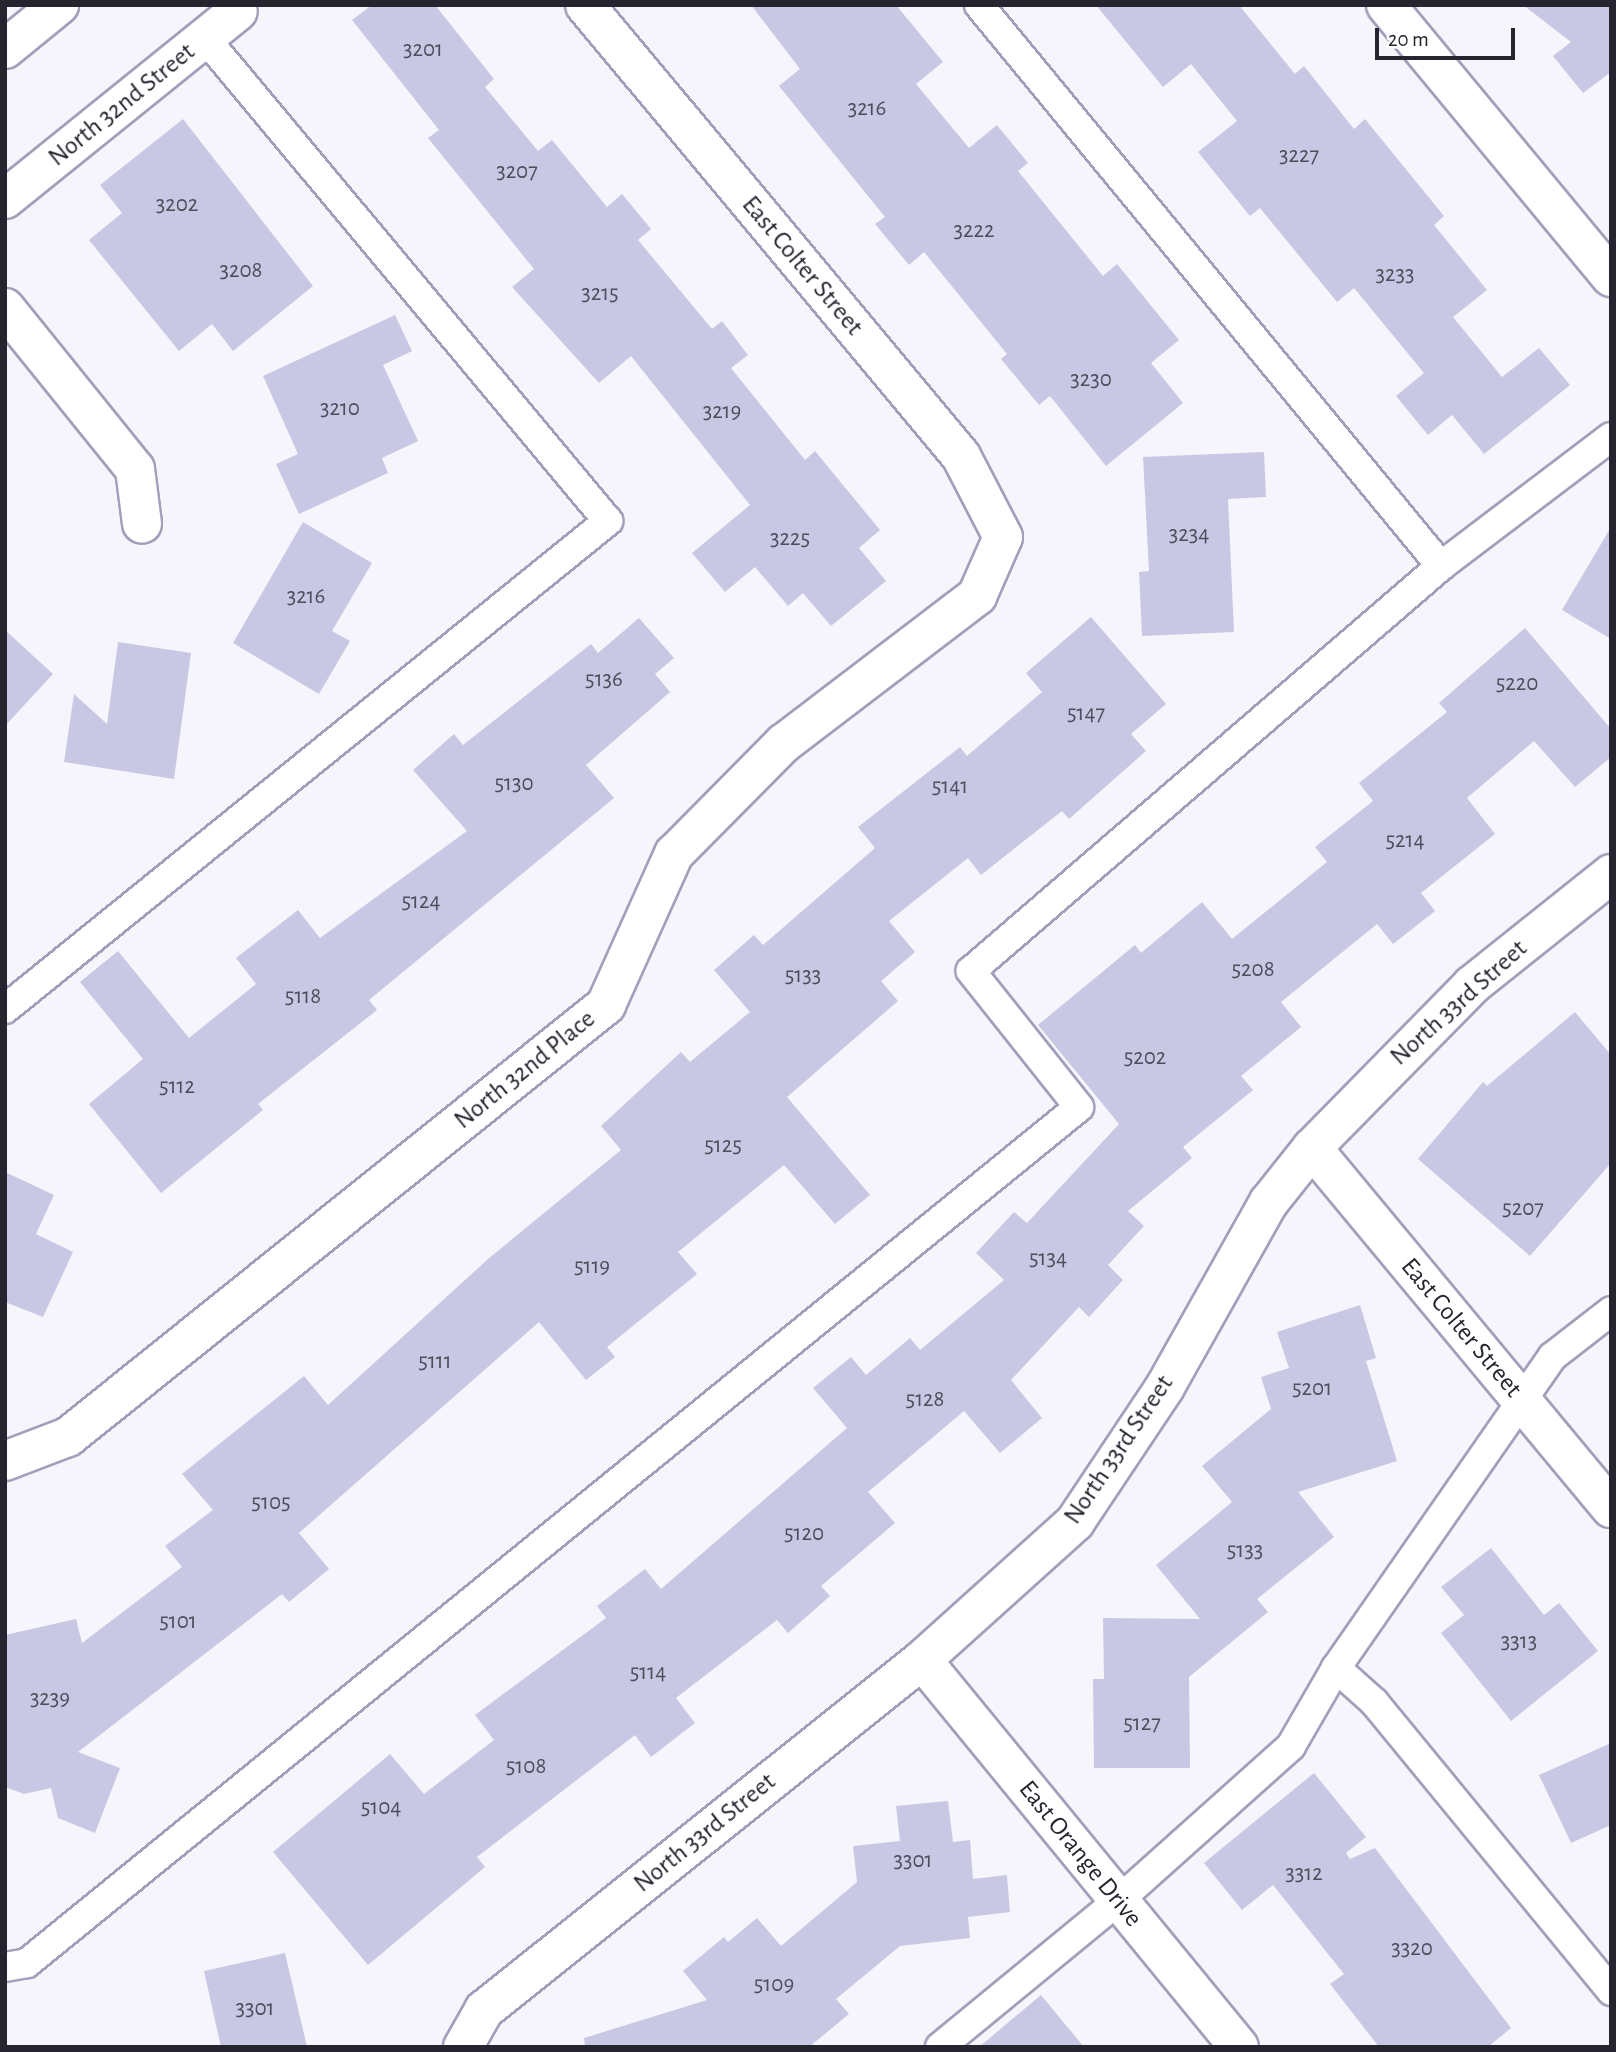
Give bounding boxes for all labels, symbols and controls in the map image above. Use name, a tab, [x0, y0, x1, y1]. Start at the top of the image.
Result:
scale bar	[1378, 14, 1518, 58]
text: 20 m	[1388, 29, 1429, 50]
house number: 3201	[403, 36, 443, 64]
street label: North 32nd Street	[43, 37, 201, 173]
house number: 3216	[848, 95, 886, 123]
house number: 3227	[1279, 142, 1319, 170]
house number: 3207	[496, 158, 538, 186]
street label: East Colter Street	[735, 190, 869, 342]
house number: 3202	[156, 191, 198, 219]
house number: 3222	[954, 217, 994, 245]
house number: 3208	[220, 257, 262, 285]
house number: 3233	[1376, 261, 1414, 289]
house number: 3215	[581, 280, 619, 308]
house number: 3230	[1070, 366, 1112, 394]
house number: 3210	[320, 395, 360, 423]
house number: 3219	[703, 398, 741, 426]
house number: 3234	[1169, 521, 1209, 549]
house number: 3225	[770, 525, 810, 553]
house number: 3216	[287, 583, 325, 611]
house number: 5136	[585, 666, 623, 694]
house number: 5220	[1496, 670, 1538, 698]
house number: 5147	[1067, 700, 1105, 728]
house number: 5130	[494, 770, 534, 798]
house number: 5141	[932, 773, 968, 801]
house number: 5214	[1385, 827, 1425, 855]
house number: 5124	[401, 888, 441, 916]
street label: North 33rd Street	[1384, 934, 1534, 1072]
house number: 5208	[1231, 956, 1275, 984]
house number: 5133	[785, 962, 821, 990]
house number: 5118	[285, 983, 321, 1011]
street label: North 32nd Place	[448, 1004, 602, 1136]
house number: 5202	[1124, 1044, 1166, 1072]
house number: 5112	[159, 1073, 195, 1101]
house number: 5125	[704, 1132, 742, 1160]
house number: 5207	[1502, 1195, 1544, 1223]
house number: 5134	[1029, 1245, 1067, 1273]
street label: East Colter Street	[1394, 1252, 1528, 1404]
house number: 5119	[574, 1253, 610, 1281]
house number: 5111	[418, 1348, 452, 1376]
street label: North 33rd Street	[1058, 1370, 1180, 1530]
house number: 5201	[1292, 1375, 1332, 1403]
house number: 5128	[906, 1386, 944, 1414]
house number: 5105	[251, 1489, 291, 1517]
house number: 5120	[784, 1520, 824, 1548]
house number: 5133	[1227, 1537, 1263, 1565]
house number: 5101	[159, 1608, 197, 1636]
house number: 3313	[1501, 1628, 1537, 1656]
house number: 5114	[630, 1659, 666, 1687]
house number: 3239	[30, 1685, 70, 1713]
house number: 5127	[1123, 1710, 1161, 1738]
house number: 5108	[506, 1753, 546, 1781]
street label: North 33rd Street	[628, 1766, 782, 1900]
street label: East Orange Drive	[1012, 1775, 1148, 1933]
house number: 5104	[361, 1794, 401, 1822]
house number: 3301	[893, 1847, 933, 1875]
house number: 3312	[1285, 1860, 1323, 1888]
house number: 3320	[1391, 1935, 1433, 1963]
house number: 5109	[754, 1971, 794, 1999]
house number: 3301	[235, 1995, 275, 2023]

